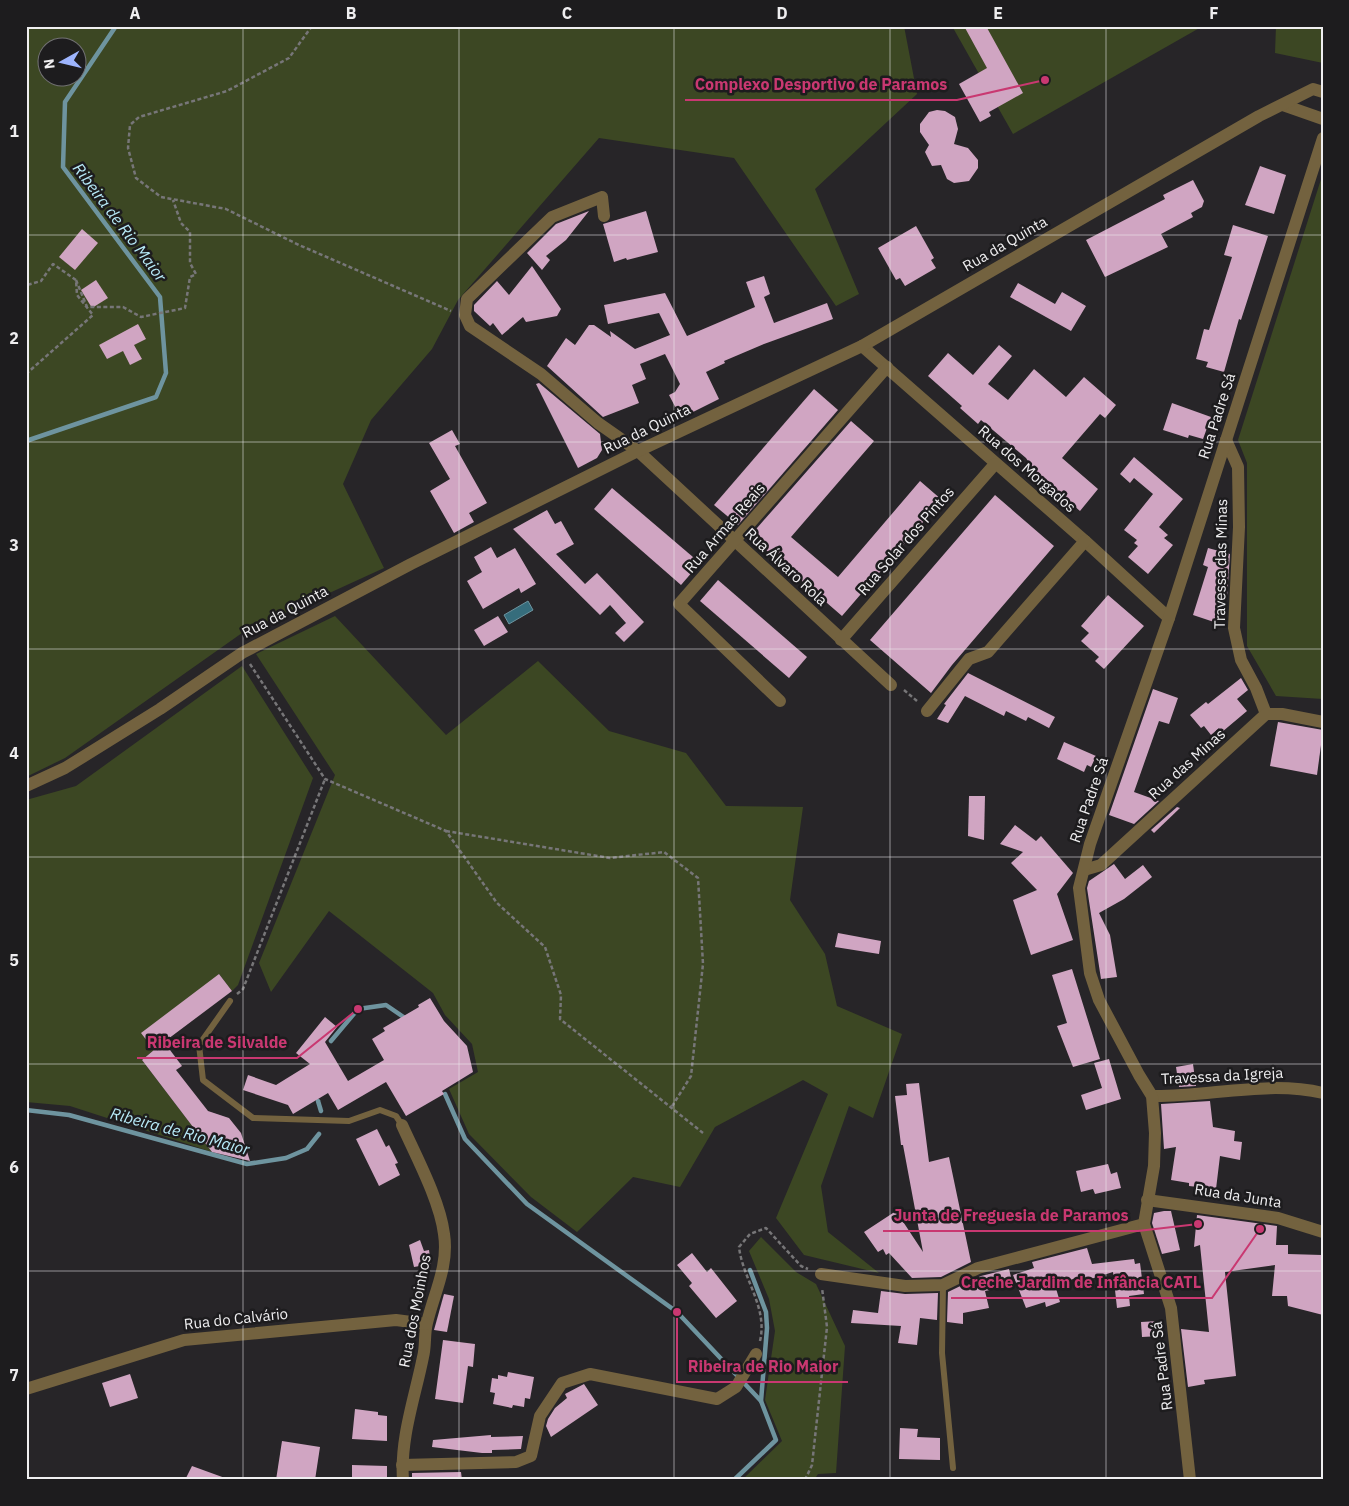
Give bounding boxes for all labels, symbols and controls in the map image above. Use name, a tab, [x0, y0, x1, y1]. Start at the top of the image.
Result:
text: A	[130, 3, 141, 23]
text: B	[346, 3, 357, 23]
text: C	[562, 3, 572, 23]
text: D	[776, 3, 788, 23]
text: E	[993, 3, 1003, 23]
text: F	[1209, 3, 1219, 23]
north arrow	[38, 38, 88, 88]
text: N	[40, 58, 59, 70]
callout: Complexo Desportivo de Paramos	[685, 69, 957, 100]
text: Complexo Desportivo de Paramos	[695, 74, 947, 94]
text: 1	[9, 121, 19, 141]
water label: Ribeira de Rio Maior	[69, 159, 172, 286]
street label: Rua da Quinta	[959, 212, 1050, 275]
text: 2	[9, 328, 19, 348]
street label: Rua Padre Sá	[1194, 370, 1239, 461]
street label: Rua da Quinta	[600, 399, 693, 458]
street label: Rua dos Morgados	[974, 421, 1080, 516]
street label: Rua Armas Reais	[680, 479, 769, 577]
street label: Rua Solar dos Pintos	[853, 482, 958, 599]
street label: Travessa das Minas	[1210, 499, 1231, 629]
street label: Rua Álvaro Rola	[741, 524, 831, 610]
text: 3	[9, 535, 19, 555]
street label: Rua da Quinta	[239, 581, 331, 642]
street label: Rua das Minas	[1144, 724, 1229, 803]
text: 4	[9, 743, 19, 763]
street label: Rua Padre Sá	[1065, 755, 1112, 845]
text: 5	[9, 950, 19, 970]
callout: Ribeira de Silvalde	[137, 1027, 297, 1058]
text: Ribeira de Silvalde	[147, 1032, 287, 1052]
street label: Travessa da Igreja	[1160, 1063, 1284, 1088]
water label: Ribeira de Rio Maior	[108, 1103, 253, 1160]
text: 6	[9, 1157, 19, 1177]
street label: Rua da Junta	[1193, 1179, 1283, 1212]
callout: Junta de Freguesia de Paramos	[883, 1200, 1138, 1231]
text: Junta de Freguesia de Paramos	[893, 1205, 1129, 1225]
street label: Rua dos Moinhos	[394, 1253, 435, 1369]
callout: Creche Jardim de Infância CATL	[951, 1267, 1212, 1298]
text: Creche Jardim de Infância CATL	[961, 1272, 1201, 1292]
street label: Rua do Calvário	[183, 1304, 289, 1333]
street label: Rua Padre Sá	[1147, 1321, 1176, 1412]
callout: Ribeira de Rio Maior	[677, 1351, 848, 1382]
text: Ribeira de Rio Maior	[688, 1356, 839, 1376]
text: 7	[9, 1365, 19, 1385]

